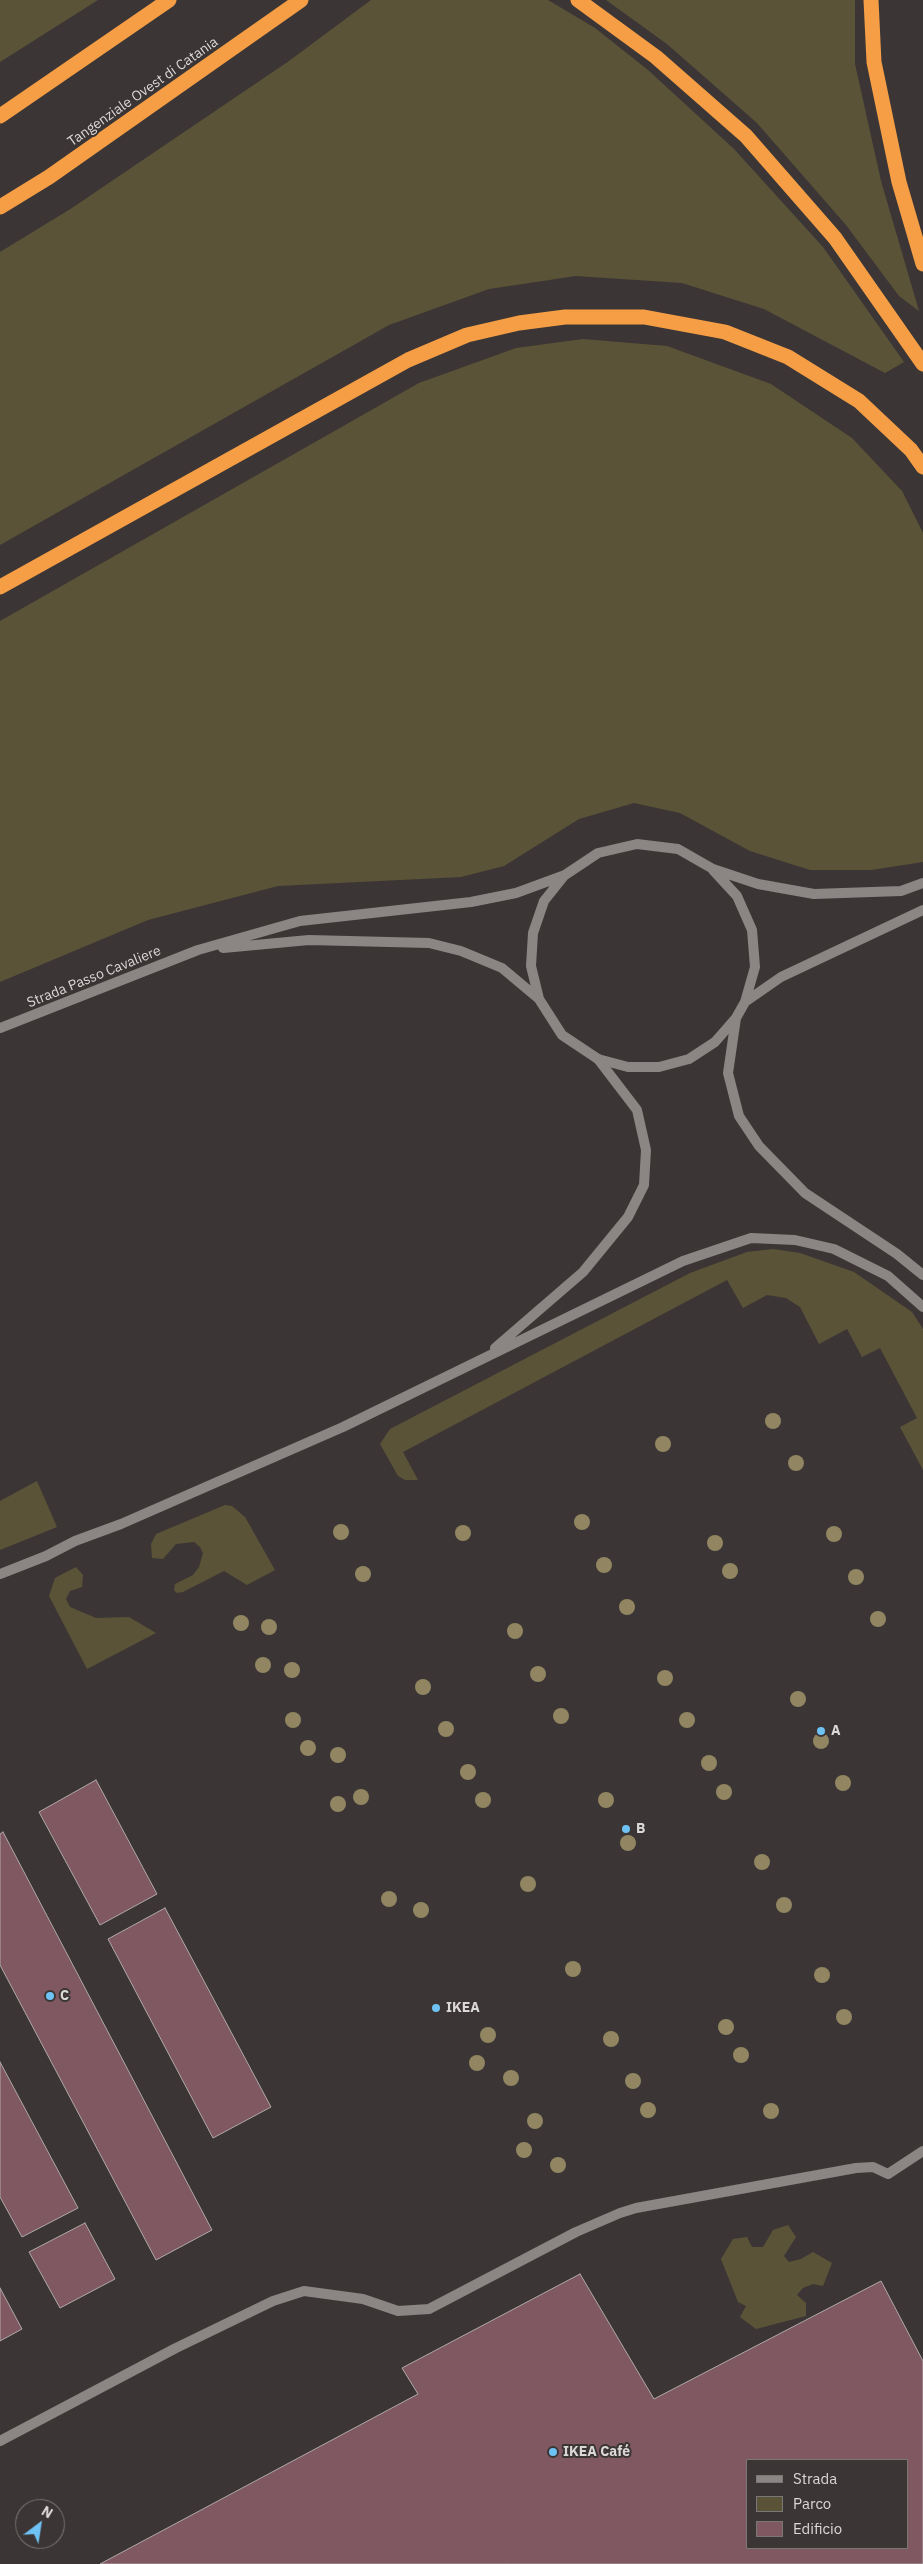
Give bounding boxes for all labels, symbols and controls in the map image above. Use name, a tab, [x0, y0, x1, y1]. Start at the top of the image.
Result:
street label: Tangenziale Ovest di Catania	[65, 34, 221, 150]
street label: Strada Passo Cavaliere	[25, 942, 163, 1012]
place label: A	[831, 1723, 841, 1739]
marker: A	[815, 1725, 827, 1737]
place label: B	[636, 1821, 645, 1837]
marker: B	[620, 1823, 632, 1835]
place label: C	[60, 1988, 69, 2004]
marker: C	[44, 1990, 56, 2002]
place label: IKEA	[446, 2000, 480, 2016]
marker: IKEA	[430, 2002, 442, 2014]
place label: IKEA Café	[563, 2444, 630, 2460]
marker: IKEA Café	[547, 2446, 559, 2458]
legend	[746, 2459, 908, 2549]
text: Strada	[793, 2469, 837, 2488]
text: Parco	[793, 2494, 831, 2513]
north arrow	[15, 2499, 65, 2549]
text: N	[38, 2502, 56, 2522]
text: Edificio	[793, 2519, 842, 2538]

